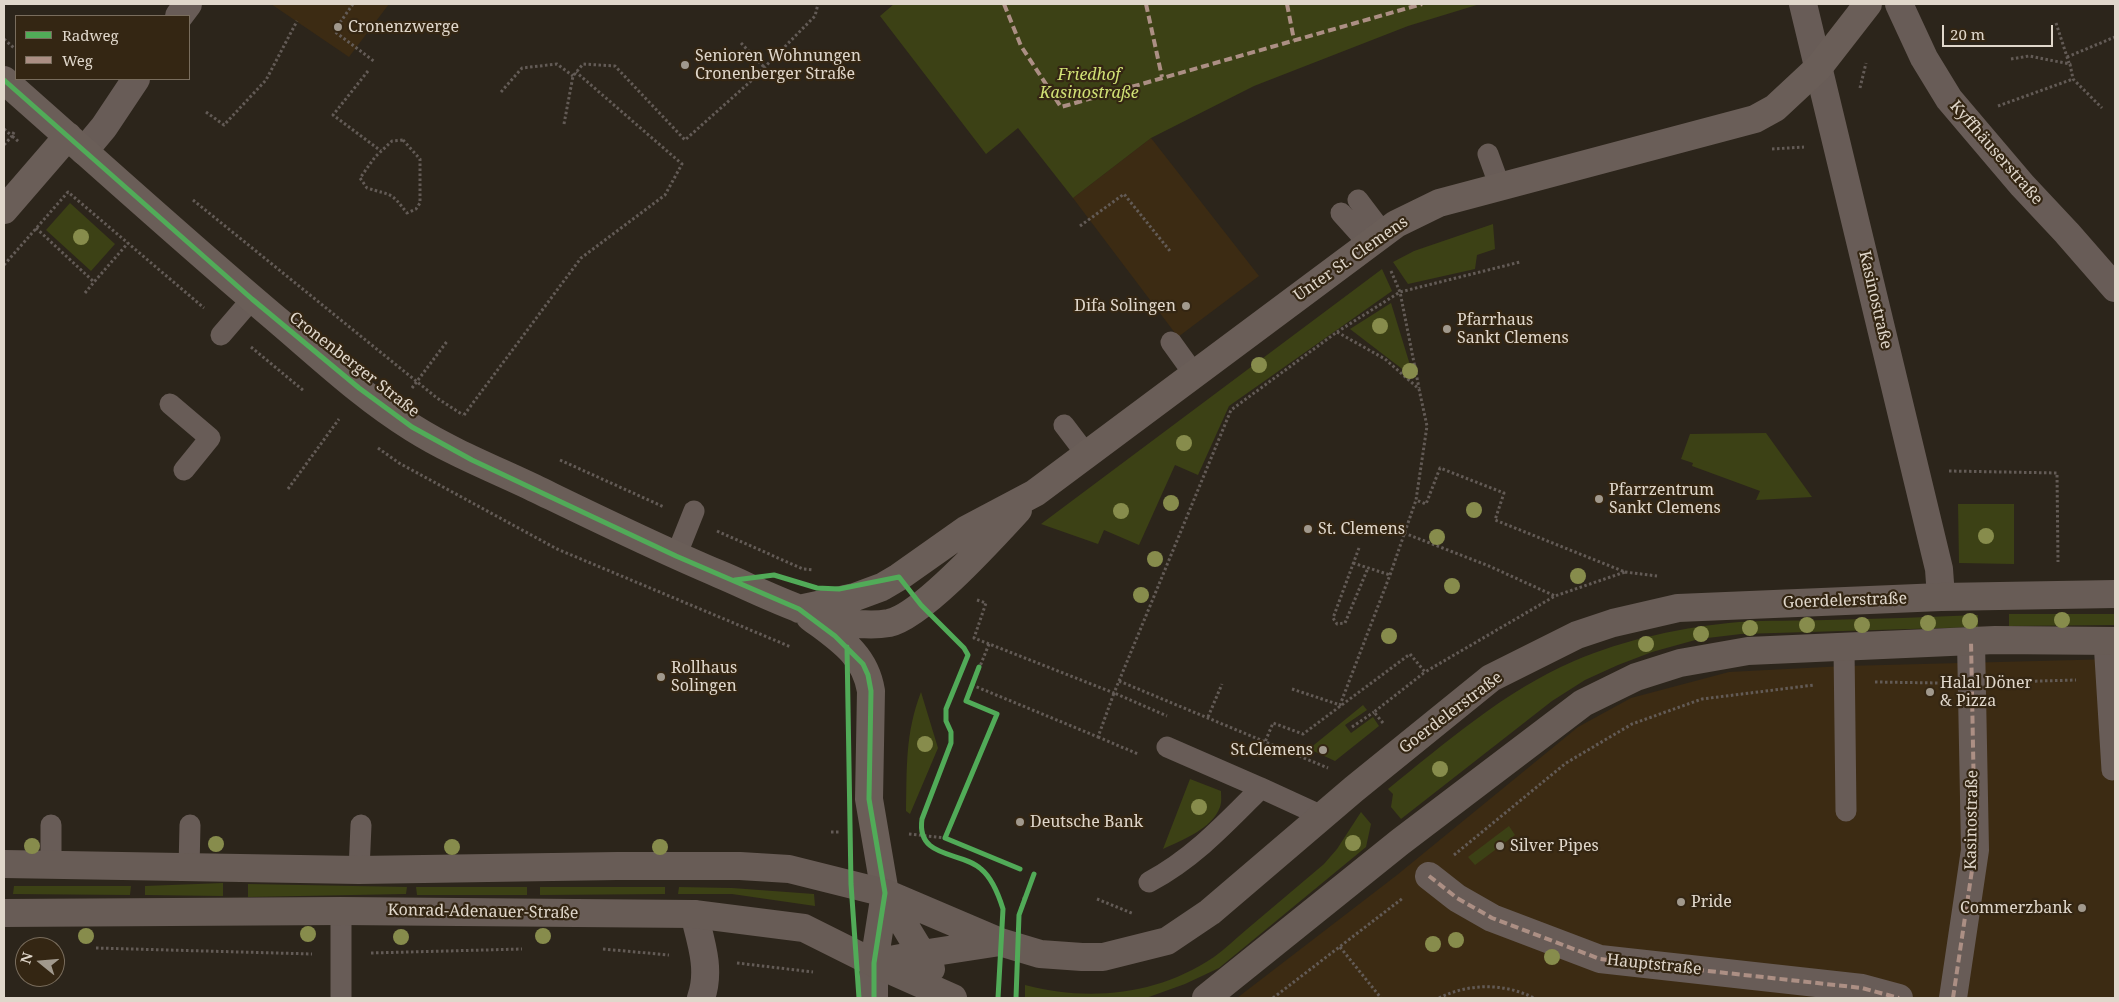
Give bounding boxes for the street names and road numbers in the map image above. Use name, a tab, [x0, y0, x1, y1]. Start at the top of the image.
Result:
street label: Kyffhäuserstraße	[1946, 97, 2046, 209]
street label: Unter St. Clemens	[1290, 212, 1412, 306]
street label: Kasinostraße	[1854, 249, 1896, 351]
street label: Cronenberger Straße	[285, 308, 423, 422]
street label: Goerdelerstraße	[1783, 589, 1907, 613]
street label: Goerdelerstraße	[1396, 668, 1506, 758]
street label: Kasinostraße	[1962, 770, 1982, 870]
street label: Konrad-Adenauer-Straße	[387, 901, 579, 923]
street label: Hauptstraße	[1606, 950, 1702, 980]

